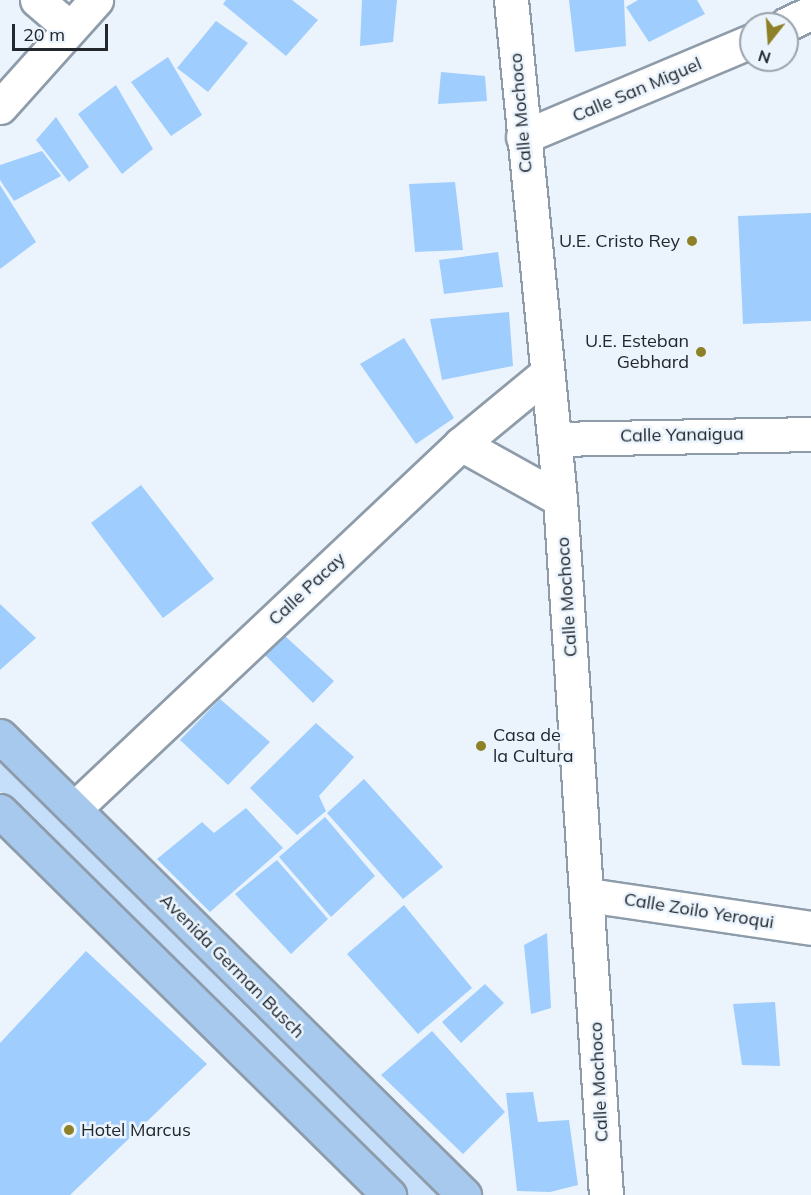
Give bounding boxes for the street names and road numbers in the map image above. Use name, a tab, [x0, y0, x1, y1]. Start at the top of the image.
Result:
street label: Calle Mochoco	[505, 52, 537, 174]
street label: Calle San Miguel	[569, 53, 705, 127]
street label: Calle Yanaigua	[620, 423, 744, 447]
street label: Calle Mochoco	[552, 536, 582, 658]
street label: Calle Pacay	[264, 548, 350, 630]
street label: Calle Zoilo Yeroqui	[622, 888, 776, 934]
street label: Avenida German Busch	[155, 889, 309, 1043]
street label: Calle Mochoco	[585, 1021, 613, 1143]

